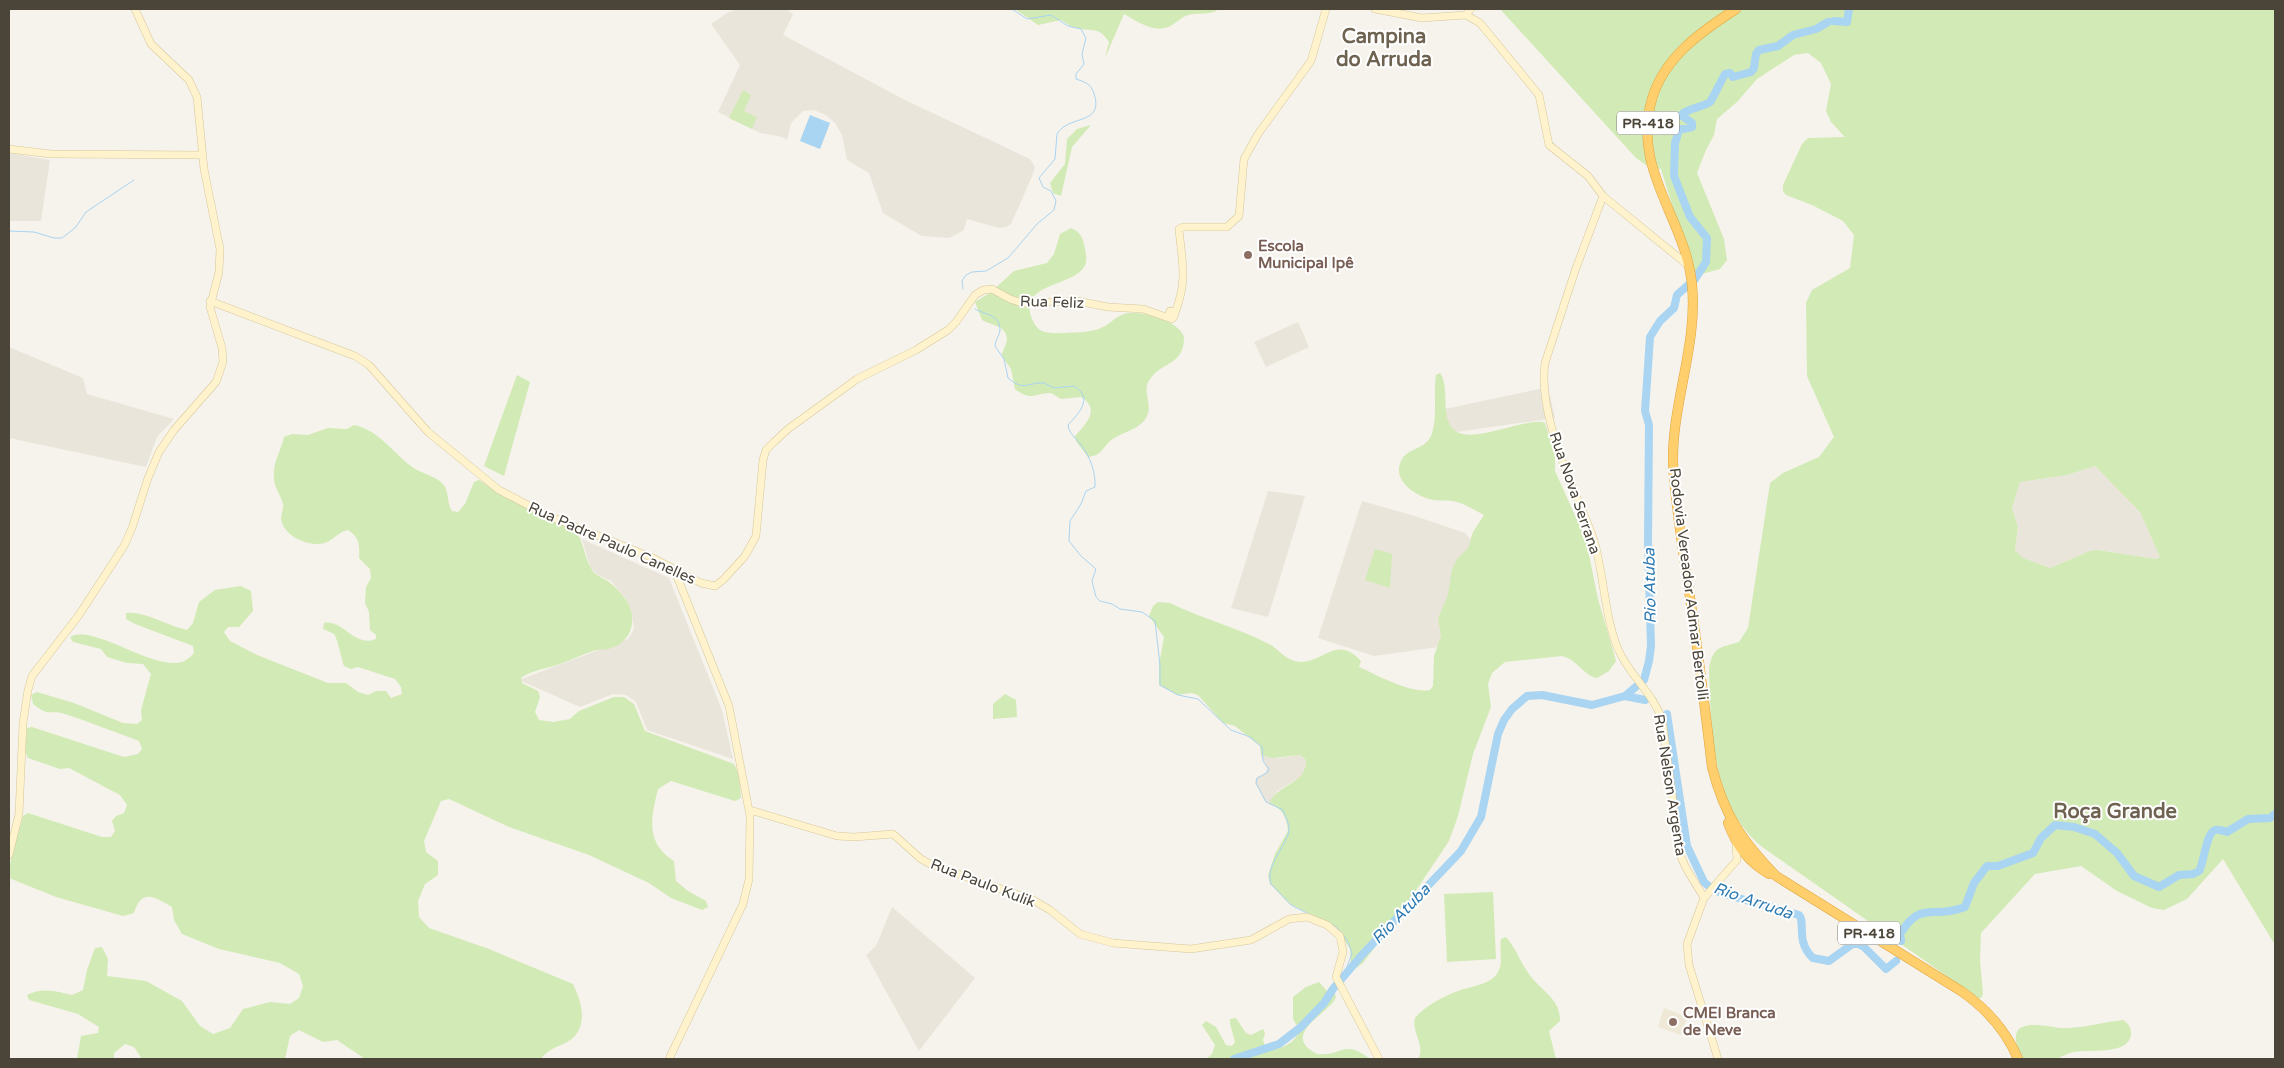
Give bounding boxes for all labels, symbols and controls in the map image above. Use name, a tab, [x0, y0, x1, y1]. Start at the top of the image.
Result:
district label: Campina do Arruda	[1336, 25, 1432, 72]
road number: PR-418	[1617, 112, 1679, 134]
place label: Escola Municipal Ipê	[1258, 237, 1354, 273]
marker: Escola Municipal Ipê	[1242, 249, 1254, 261]
street label: Rua Feliz	[1020, 292, 1084, 312]
street label: Rua Nova Serrana	[1546, 429, 1604, 557]
street label: Rodovia Vereador Admar Bertolli	[1666, 467, 1712, 701]
street label: Rua Padre Paulo Canelles	[526, 498, 698, 588]
water label: Rio Atuba	[1639, 547, 1661, 624]
street label: Rua Nelson Argenta	[1650, 713, 1690, 857]
district label: Roça Grande	[2053, 800, 2177, 824]
street label: Rua Paulo Kulik	[928, 855, 1038, 911]
water label: Rio Arruda	[1711, 878, 1796, 924]
water label: Rio Atuba	[1367, 879, 1435, 948]
road number: PR-418	[1838, 921, 1900, 944]
place label: CMEI Branca de Neve	[1683, 1004, 1776, 1039]
marker: CMEI Branca de Neve	[1667, 1016, 1679, 1028]

